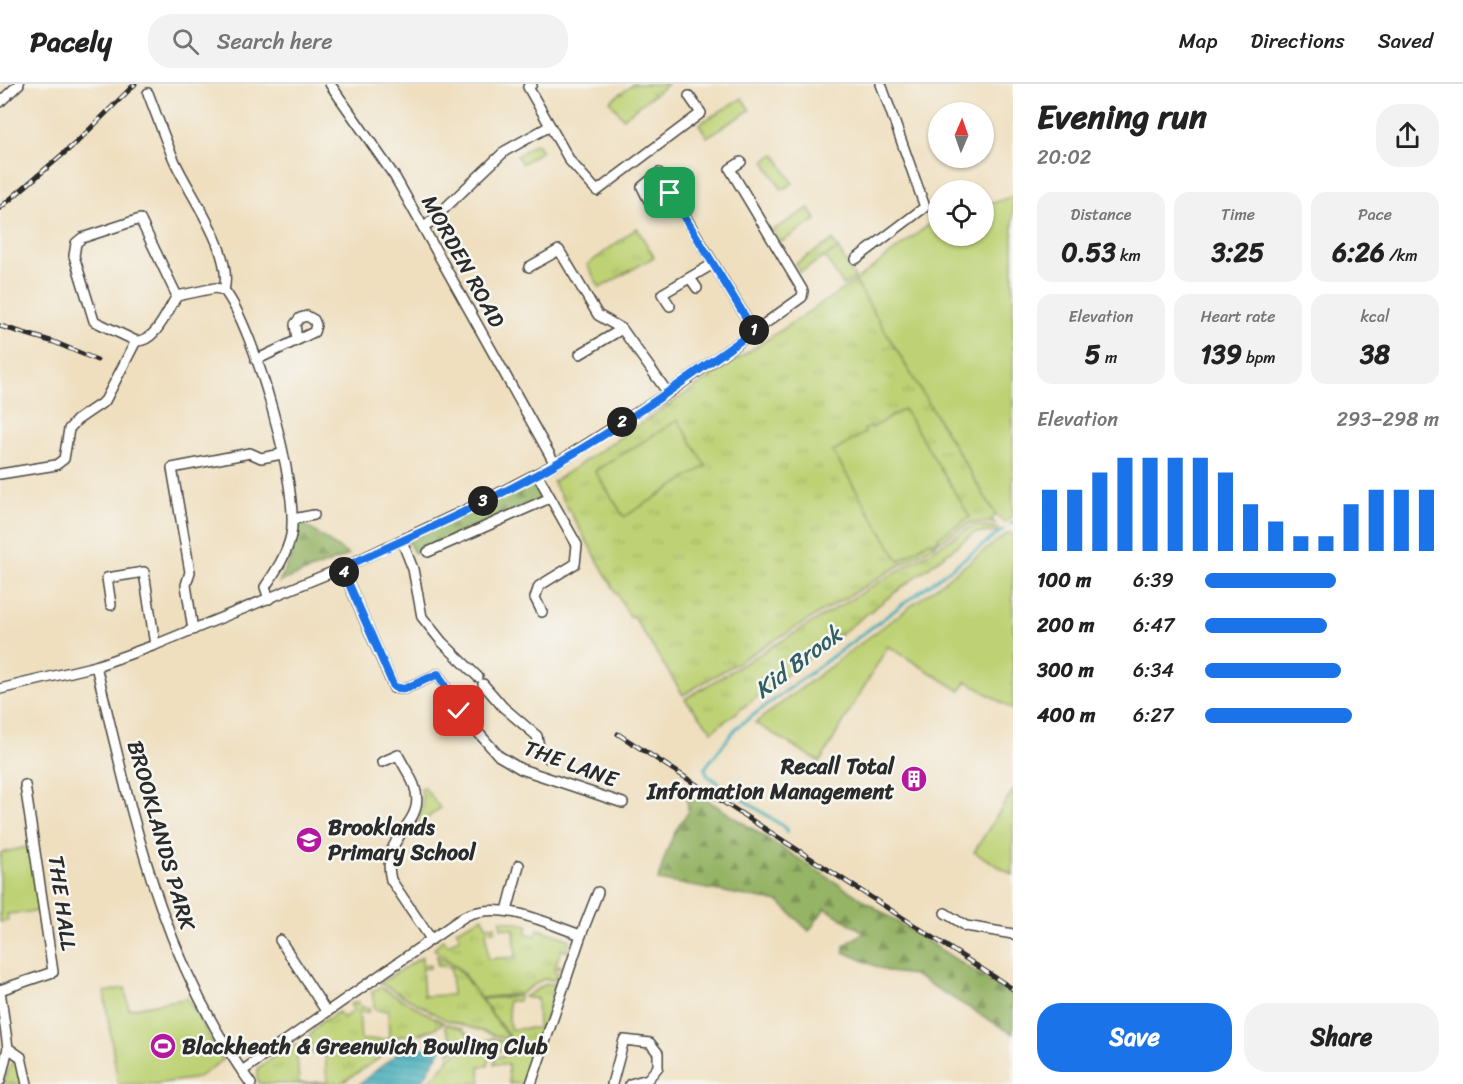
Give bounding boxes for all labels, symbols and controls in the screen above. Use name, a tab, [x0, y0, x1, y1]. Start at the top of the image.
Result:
search box	[148, 14, 568, 68]
text: Pacely	[30, 17, 112, 66]
text: Search here	[217, 22, 333, 61]
text: Map	[1179, 22, 1217, 60]
text: Directions	[1250, 22, 1345, 60]
text: Saved	[1378, 22, 1433, 60]
icon: search	[169, 25, 202, 58]
text: Evening run	[1037, 88, 1207, 146]
north arrow	[928, 102, 994, 168]
map controls	[928, 102, 994, 246]
button: share	[1376, 104, 1439, 167]
text: 20:02	[1037, 140, 1091, 175]
pin	[644, 167, 695, 218]
icon: arrive	[653, 176, 686, 209]
button: locate	[928, 180, 994, 246]
street label: MORDEN ROAD	[411, 187, 516, 335]
text: Distance	[1071, 200, 1131, 229]
text: Time	[1221, 200, 1255, 229]
text: Pace	[1358, 200, 1392, 229]
text: 0.53	[1061, 229, 1116, 275]
text: 3:25	[1211, 229, 1265, 275]
text: 6:26	[1332, 229, 1385, 275]
text: km	[1116, 241, 1141, 270]
text: /km	[1385, 241, 1418, 270]
text: Elevation	[1069, 302, 1133, 331]
text: Heart rate	[1200, 302, 1276, 331]
text: kcal	[1360, 302, 1390, 331]
pin: 1	[739, 315, 769, 345]
text: 1	[751, 315, 757, 344]
text: 5	[1085, 331, 1101, 377]
text: 139	[1200, 331, 1242, 377]
text: 38	[1360, 331, 1390, 377]
text: m	[1101, 343, 1117, 372]
text: bpm	[1242, 343, 1276, 372]
text: Elevation	[1037, 402, 1118, 437]
text: 293–298 m	[1336, 402, 1439, 437]
pin: 2	[607, 407, 637, 437]
text: 2	[617, 407, 627, 436]
pin: 3	[468, 486, 498, 516]
text: 3	[479, 486, 487, 515]
pin: 4	[329, 557, 359, 587]
text: 4	[339, 557, 349, 586]
text: 100 m	[1037, 563, 1091, 598]
text: 6:39	[1133, 563, 1174, 598]
text: 200 m	[1037, 608, 1094, 643]
text: 6:47	[1133, 608, 1174, 643]
water label: Kid Brook	[745, 614, 852, 710]
text: 300 m	[1037, 653, 1094, 688]
text: 6:34	[1133, 653, 1174, 688]
pin	[433, 685, 484, 736]
icon: check	[442, 694, 475, 727]
text: 400 m	[1037, 698, 1095, 733]
text: 6:27	[1133, 698, 1173, 733]
street label: THE LANE	[518, 728, 625, 799]
street label: BROOKLANDS PARK	[116, 736, 208, 936]
place label: Recall Total Information Management	[646, 747, 896, 811]
building icon: Recall Total Information Management	[899, 764, 929, 794]
place label: Brooklands Primary School	[328, 808, 477, 872]
school or university icon: Brooklands Primary School	[294, 825, 324, 855]
street label: THE HALL	[37, 853, 88, 953]
button: Save	[1037, 1003, 1232, 1072]
button: Share	[1244, 1003, 1439, 1072]
place label: Blackheath & Greenwich Bowling Club	[182, 1027, 548, 1066]
sports icon: Blackheath & Greenwich Bowling Club	[148, 1031, 178, 1061]

